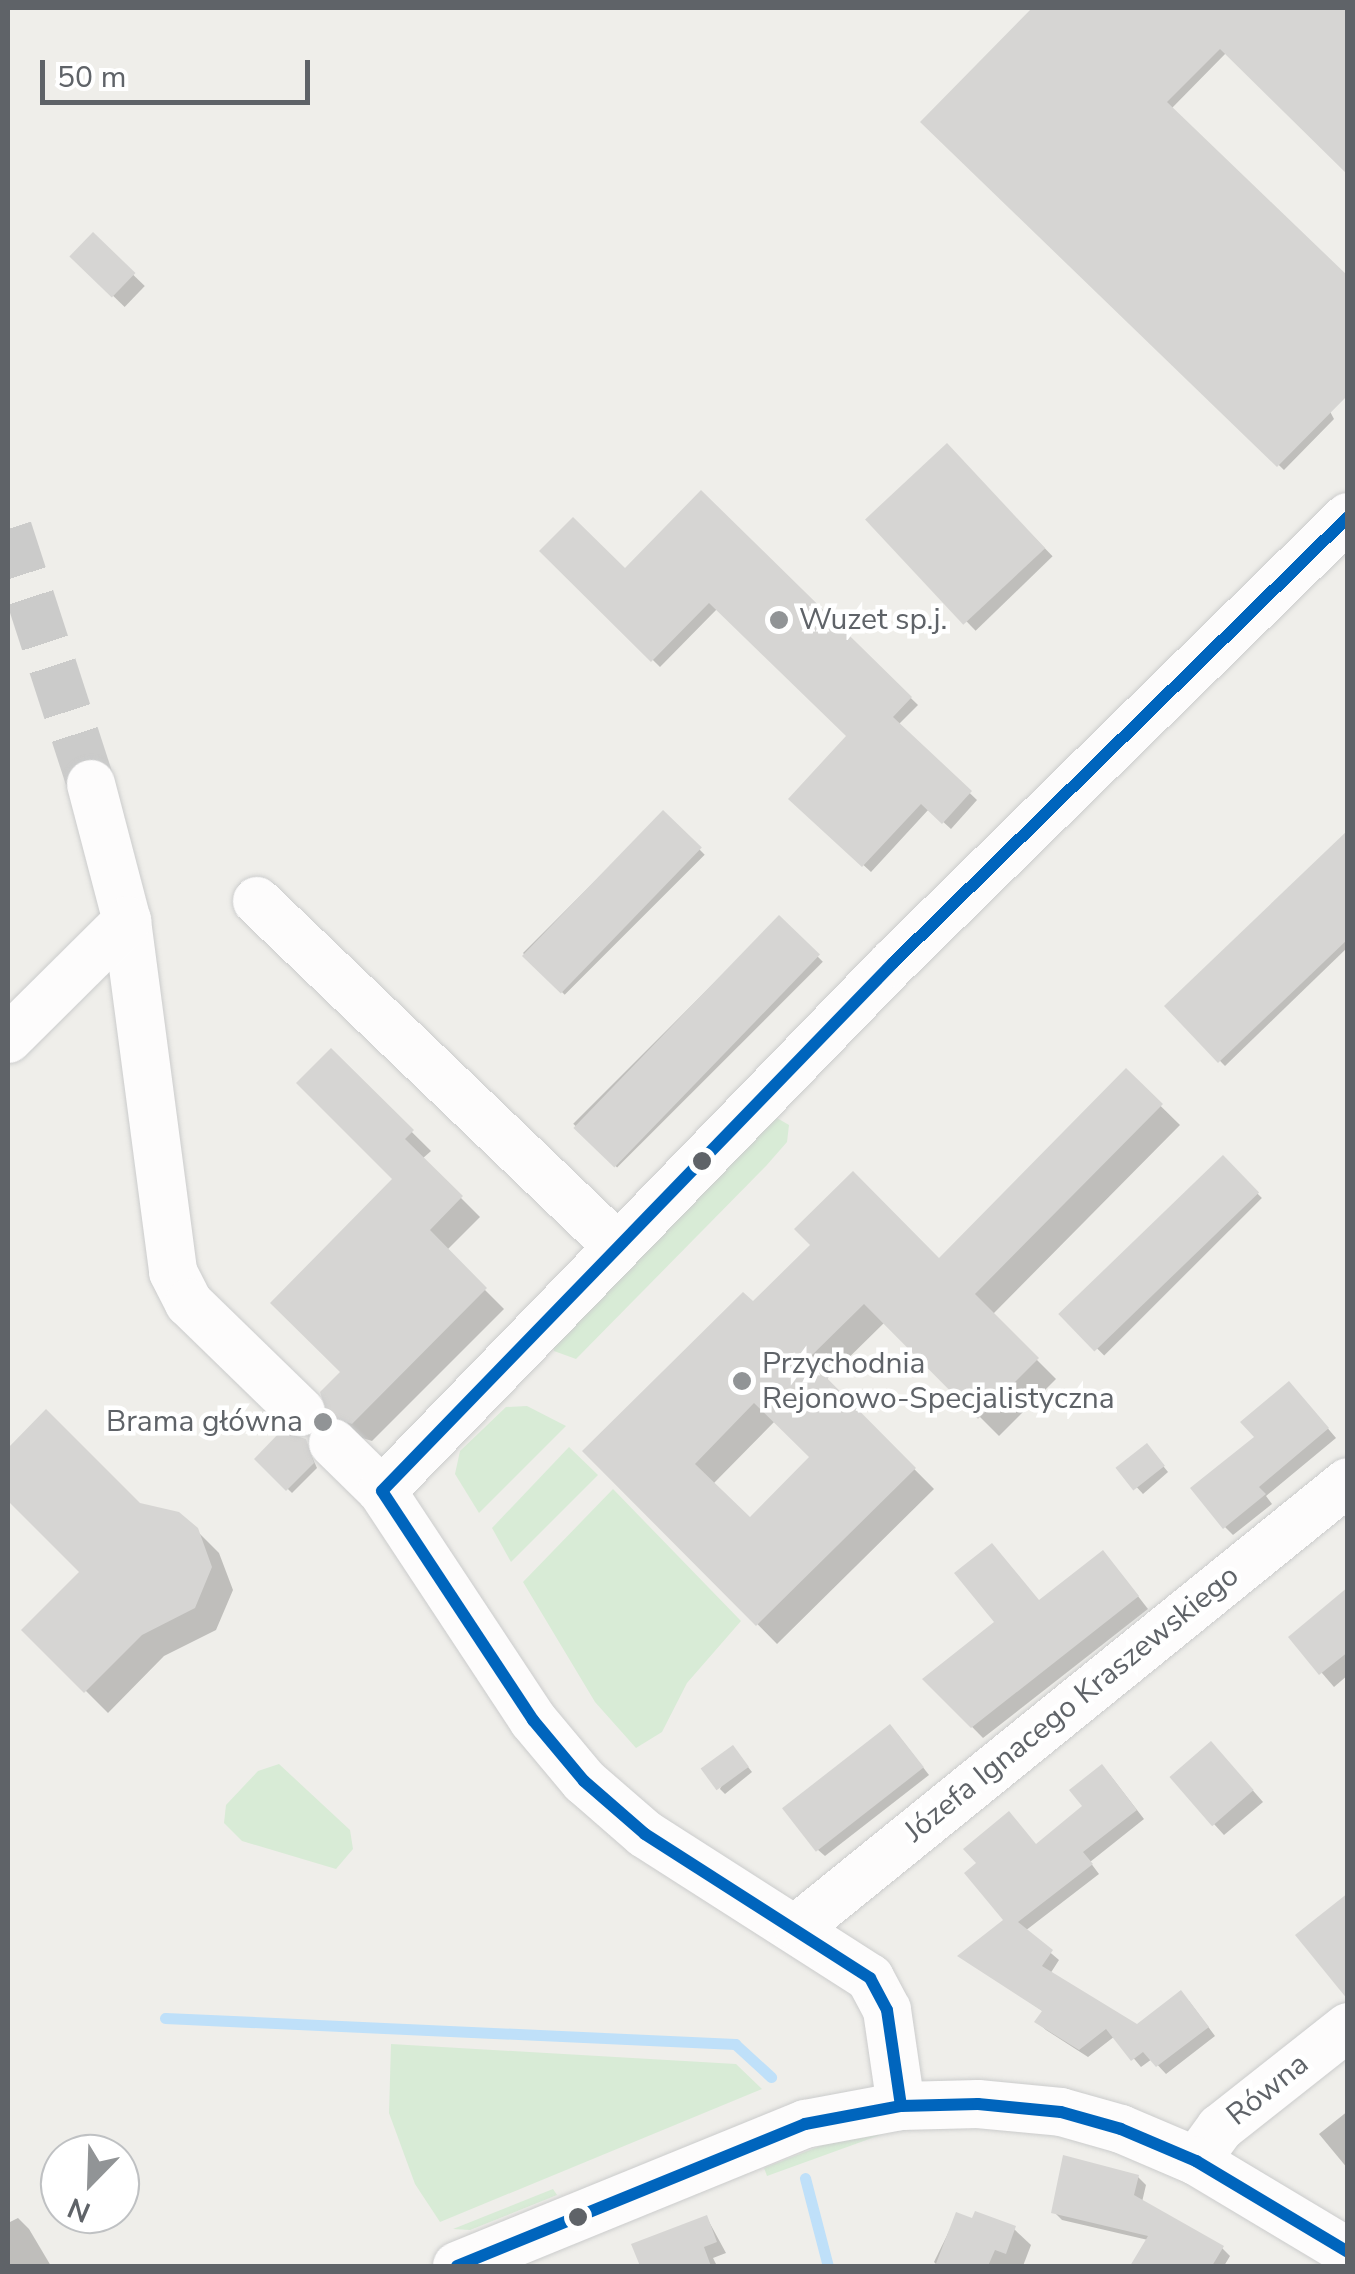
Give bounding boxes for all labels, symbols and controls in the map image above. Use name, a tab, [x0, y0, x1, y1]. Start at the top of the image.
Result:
scale bar	[45, 40, 315, 102]
text: 50 m	[57, 57, 126, 98]
place label: Wuzet sp.j.	[799, 602, 947, 638]
marker: Wuzet sp.j.	[768, 609, 790, 631]
unlabelled marker	[692, 1151, 712, 1171]
place label: Przychodnia Rejonowo-Specjalistyczna	[762, 1346, 1115, 1416]
marker: Przychodnia Rejonowo-Specjalistyczna	[731, 1370, 753, 1392]
place label: Brama główna	[106, 1404, 303, 1440]
marker: Brama główna	[312, 1411, 334, 1433]
street label: Józefa Ignacego Kraszewskiego	[898, 1558, 1246, 1850]
street label: Równa	[1220, 2046, 1316, 2134]
north arrow	[40, 2134, 140, 2234]
text: N	[62, 2188, 96, 2231]
unlabelled marker	[568, 2207, 588, 2227]

